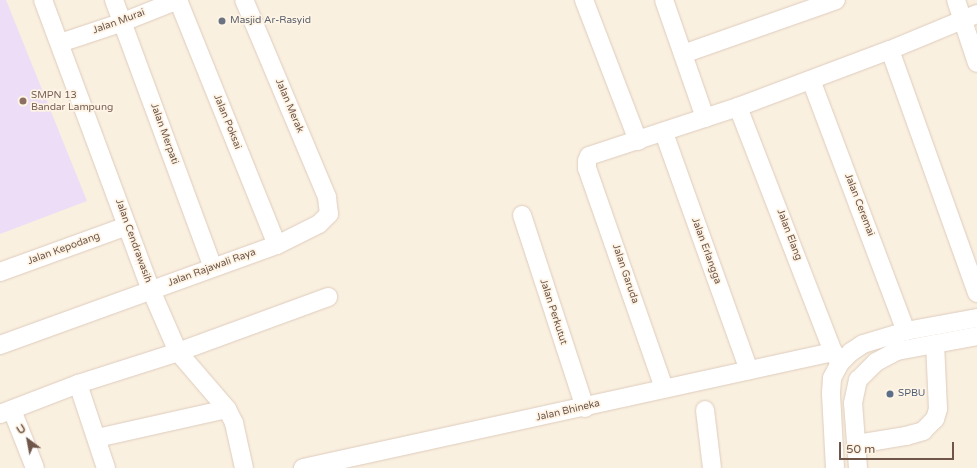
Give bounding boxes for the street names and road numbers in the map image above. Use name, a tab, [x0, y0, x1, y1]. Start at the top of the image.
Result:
street label: Jalan Murai	[91, 7, 147, 37]
street label: Jalan Merak	[272, 77, 306, 135]
street label: Jalan Poksai	[211, 93, 243, 151]
street label: Jalan Merpati	[147, 102, 181, 166]
street label: Jalan Ceremai	[842, 172, 876, 238]
street label: Jalan Cendrawasih	[112, 198, 154, 284]
street label: Jalan Elang	[774, 208, 804, 262]
street label: Jalan Erlangga	[688, 216, 724, 286]
street label: Jalan Kepodang	[26, 230, 102, 268]
street label: Jalan Garuda	[609, 243, 641, 305]
street label: Jalan Rajawali Raya	[166, 247, 258, 289]
street label: Jalan Perkutut	[537, 278, 569, 346]
street label: Jalan Bhineka	[535, 398, 601, 424]

